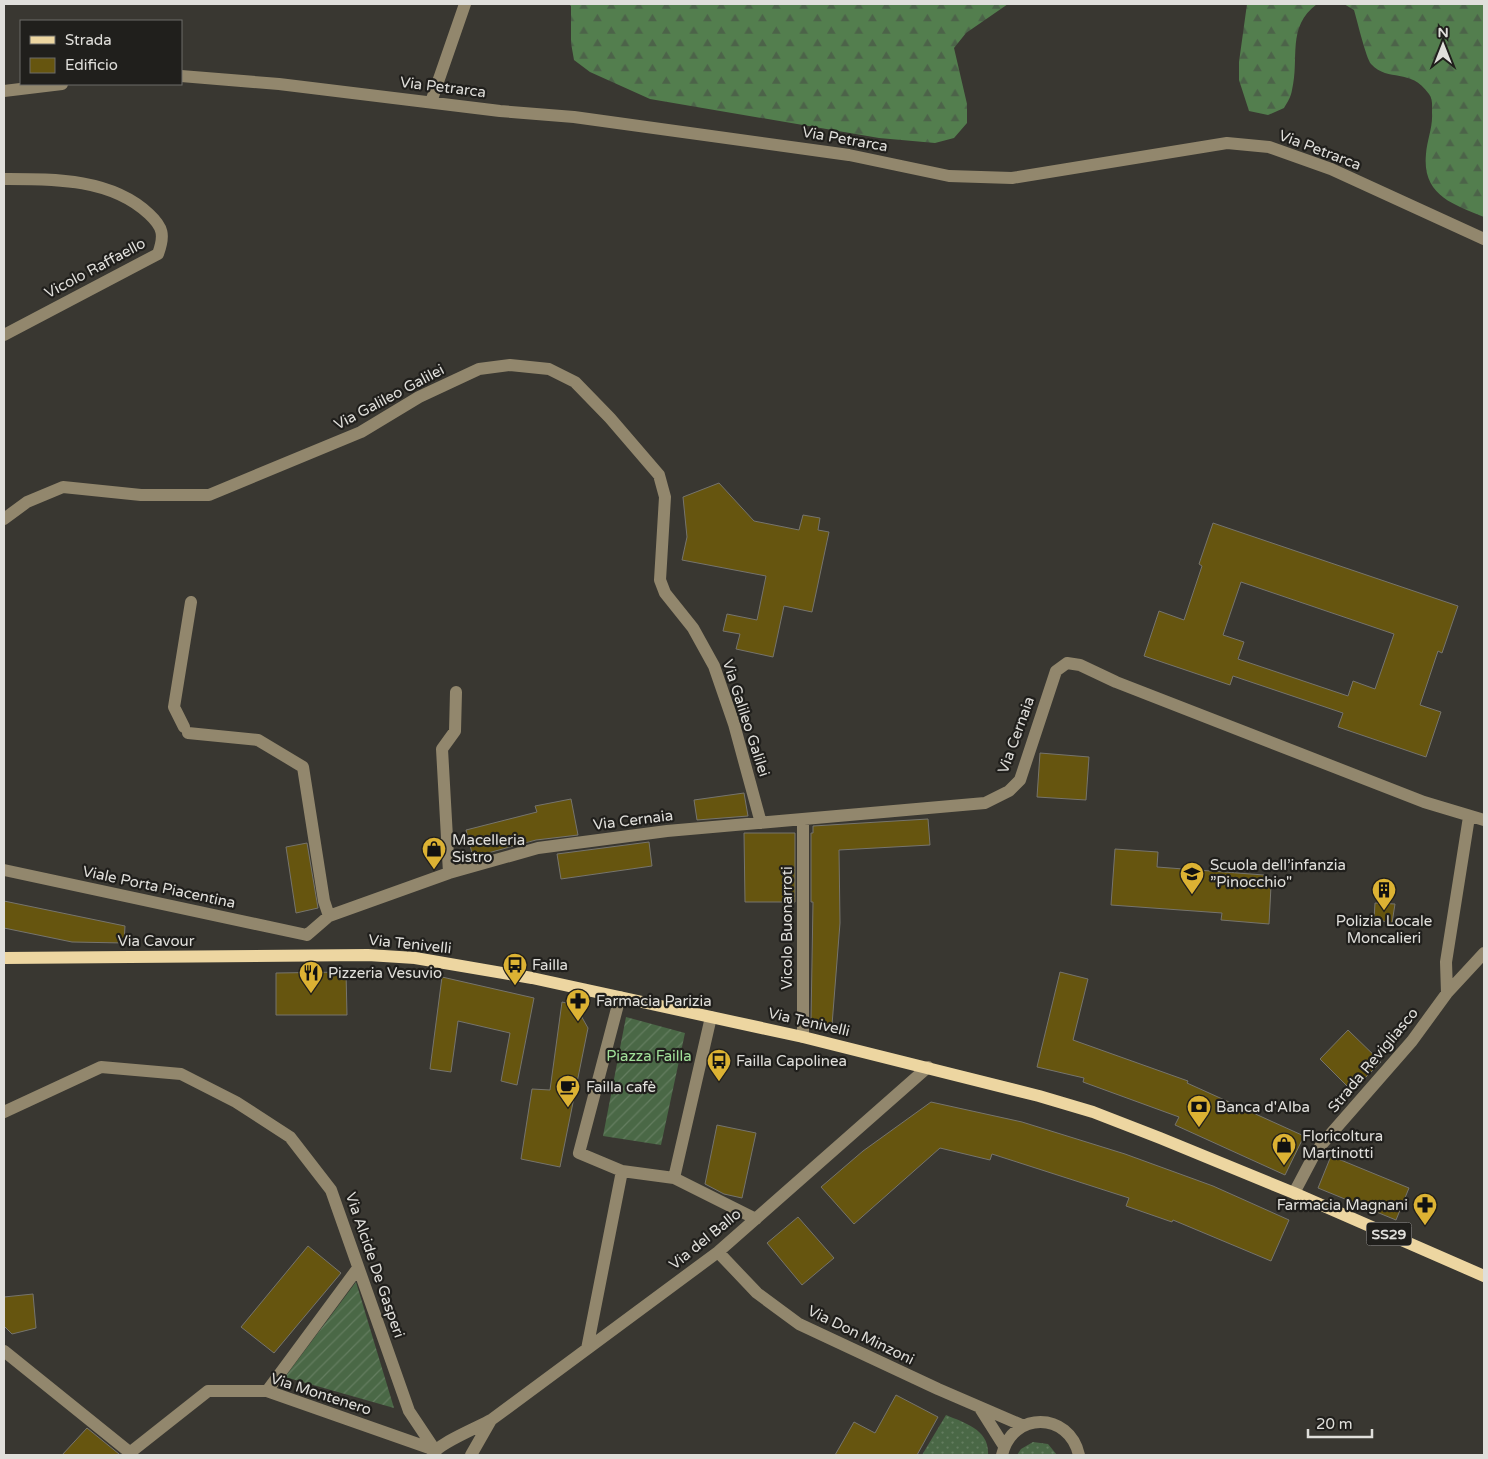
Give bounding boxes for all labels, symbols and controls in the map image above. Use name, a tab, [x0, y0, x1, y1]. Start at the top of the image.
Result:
legend	[20, 20, 182, 85]
north arrow	[1418, 20, 1468, 70]
text: N	[1437, 24, 1449, 41]
text: Strada	[65, 31, 112, 49]
text: Edificio	[65, 56, 118, 74]
street label: Via Petrarca	[399, 73, 487, 101]
street label: Via Petrarca	[801, 123, 889, 155]
street label: Via Petrarca	[1276, 126, 1364, 174]
street label: Vicolo Raffaello	[42, 234, 148, 302]
street label: Via Galileo Galilei	[331, 360, 447, 434]
street label: Via Galileo Galilei	[719, 657, 773, 779]
street label: Via Cernaia	[994, 694, 1038, 776]
street label: Via Cernaia	[592, 806, 674, 834]
place label: Macelleria Sistro	[452, 831, 525, 866]
shop icon: Macelleria Sistro	[421, 836, 447, 870]
place label: Scuola dell’infanzia ”Pinocchio"	[1210, 856, 1346, 891]
school or university icon: Scuola dell’infanzia ”Pinocchio"	[1179, 861, 1205, 895]
street label: Viale Porta Piacentina	[81, 862, 237, 912]
street label: Vicolo Buonarroti	[778, 866, 796, 990]
building icon: Polizia Locale Moncalieri	[1371, 877, 1397, 911]
place label: Polizia Locale Moncalieri	[1336, 912, 1432, 947]
street label: Via Tenivelli	[368, 931, 452, 957]
street label: Via Cavour	[118, 932, 195, 950]
bus stop icon: Failla	[502, 952, 528, 986]
place label: Failla	[532, 956, 568, 974]
restaurant icon: Pizzeria Vesuvio	[298, 960, 324, 994]
place label: Pizzeria Vesuvio	[328, 964, 442, 982]
pharmacy icon: Farmacia Parizia	[565, 988, 591, 1022]
place label: Farmacia Parizia	[596, 992, 712, 1010]
street label: Via Tenivelli	[766, 1004, 852, 1040]
street label: Strada Revigliasco	[1324, 1004, 1422, 1116]
park label: Piazza Failla	[606, 1047, 692, 1065]
bus stop icon: Failla Capolinea	[706, 1048, 732, 1082]
place label: Failla Capolinea	[736, 1052, 847, 1070]
cafe icon: Failla cafè	[555, 1074, 581, 1108]
place label: Failla cafè	[586, 1078, 656, 1096]
bank icon: Banca d'Alba	[1186, 1094, 1212, 1128]
place label: Banca d'Alba	[1216, 1098, 1310, 1116]
place label: Floricoltura Martinotti	[1302, 1127, 1383, 1162]
shop icon: Floricoltura Martinotti	[1271, 1132, 1297, 1166]
street label: Via Alcide De Gasperi	[342, 1190, 408, 1340]
pharmacy icon: Farmacia Magnani	[1412, 1192, 1438, 1226]
place label: Farmacia Magnani	[1277, 1196, 1408, 1214]
street label: Via del Ballo	[665, 1205, 745, 1273]
road number: SS29	[1366, 1222, 1412, 1246]
street label: Via Don Minzoni	[805, 1301, 917, 1369]
street label: Via Montenero	[268, 1369, 374, 1419]
scale bar	[1308, 1406, 1372, 1438]
text: 20 m	[1316, 1415, 1353, 1433]

